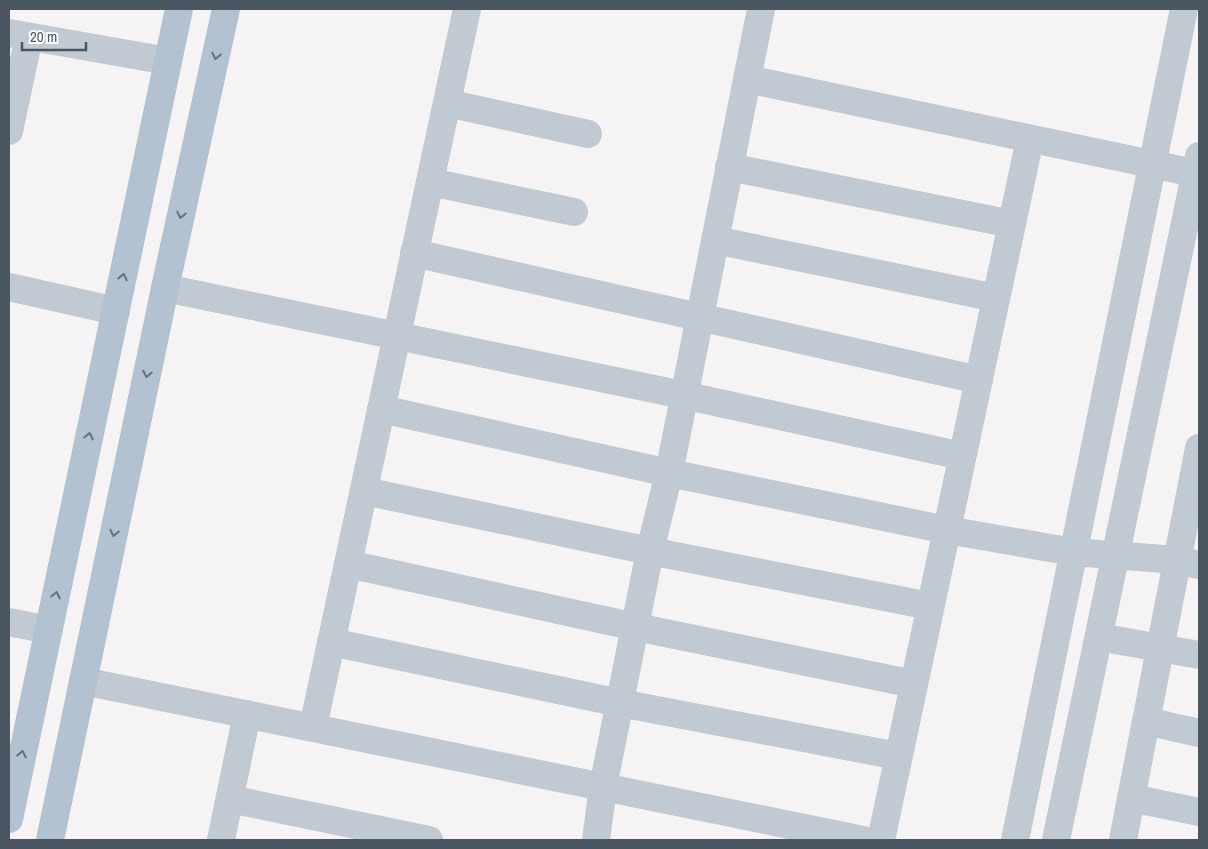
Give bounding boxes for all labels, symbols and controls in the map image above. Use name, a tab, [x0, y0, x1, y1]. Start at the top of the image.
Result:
scale bar	[22, 20, 86, 52]
text: 20 m	[30, 26, 57, 47]
one-way arrow	[211, 52, 222, 61]
one-way arrow	[176, 211, 187, 219]
one-way arrow	[117, 273, 127, 282]
one-way arrow	[142, 369, 153, 378]
one-way arrow	[83, 432, 94, 441]
one-way arrow	[109, 529, 119, 537]
one-way arrow	[50, 591, 61, 600]
one-way arrow	[17, 750, 27, 759]

